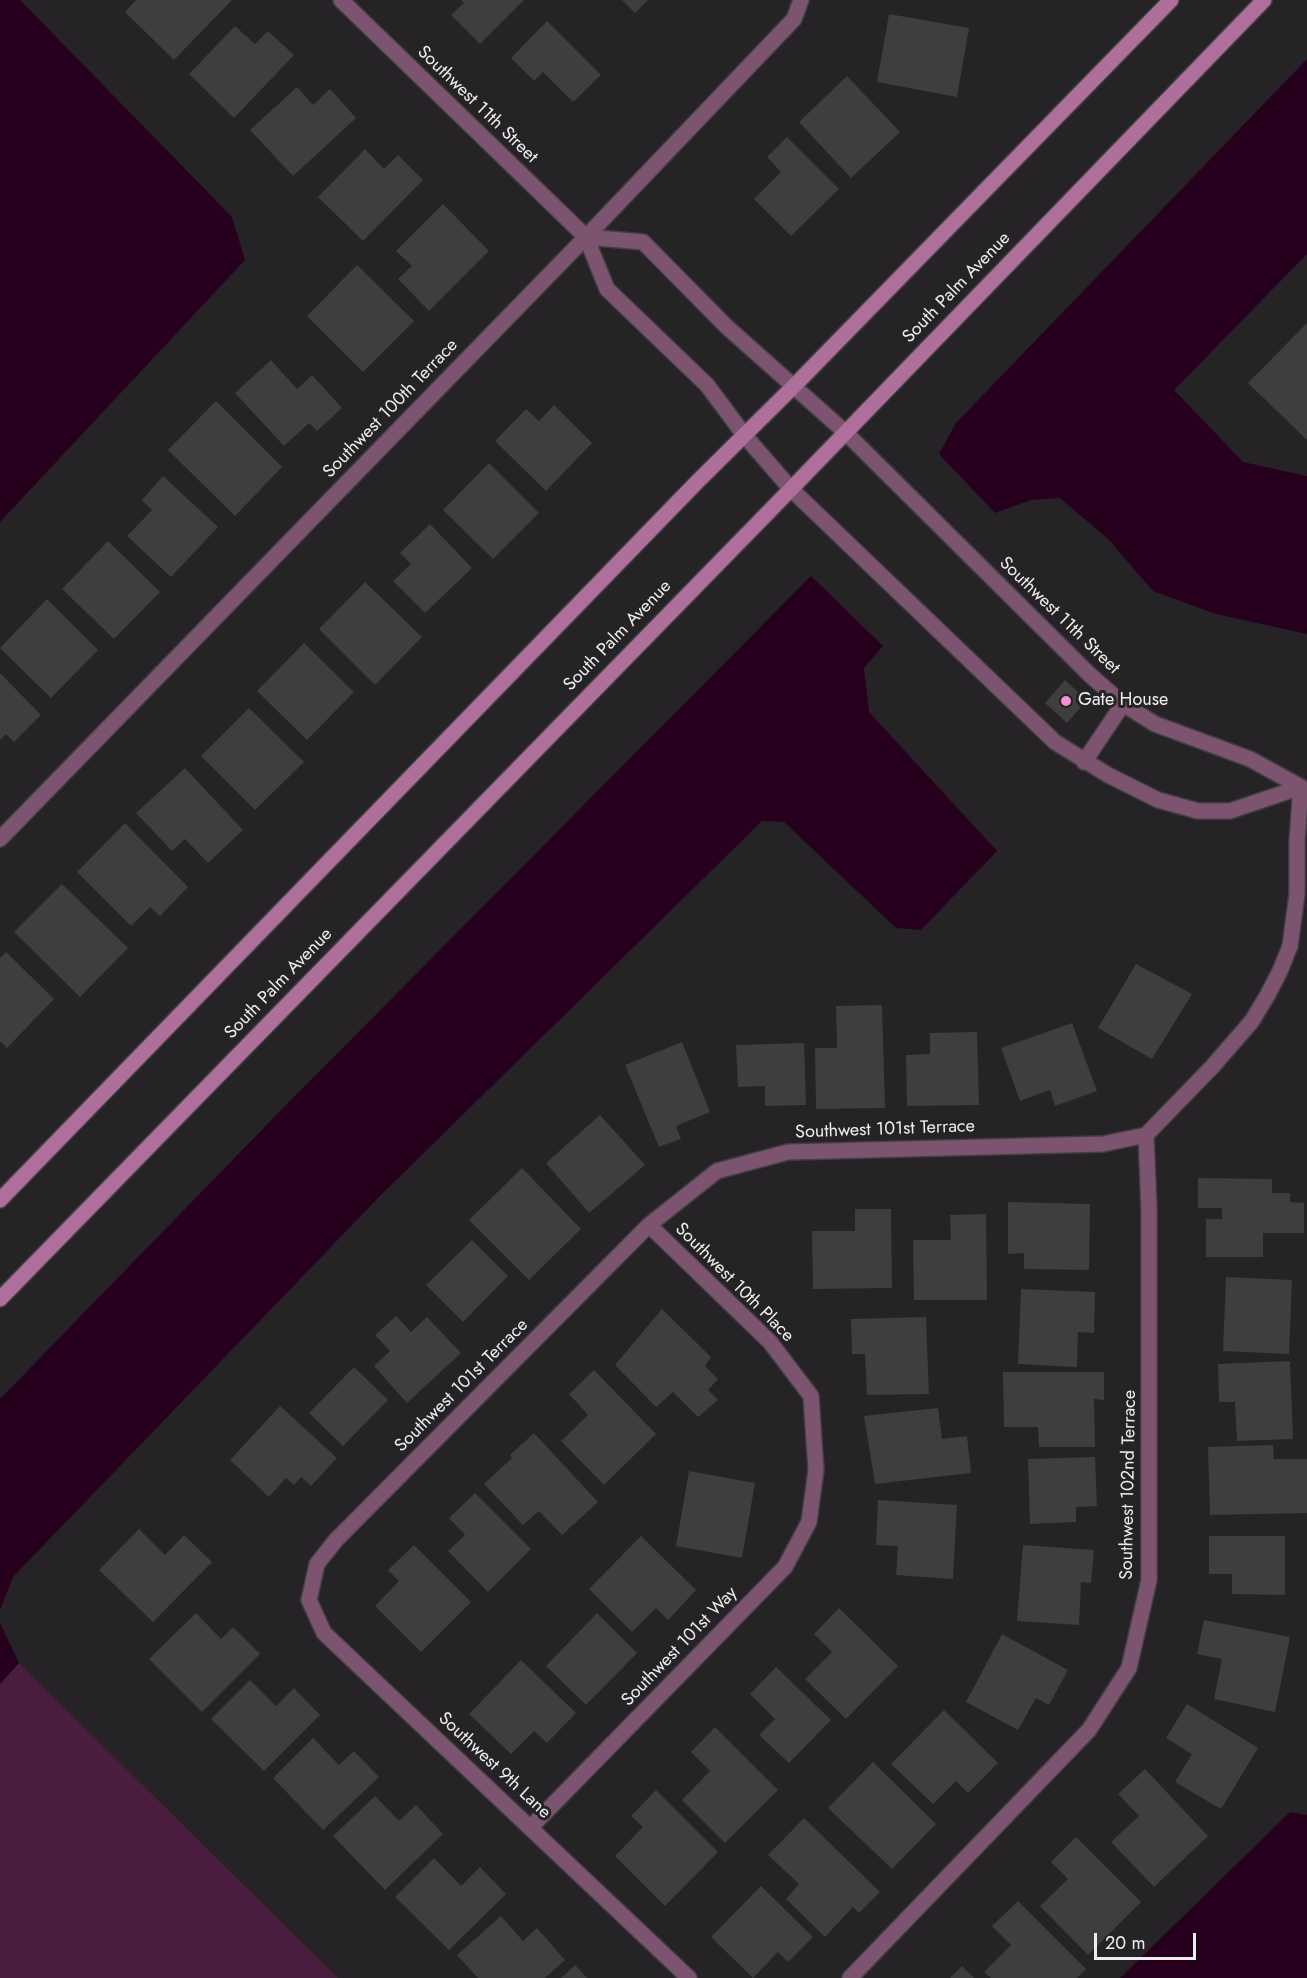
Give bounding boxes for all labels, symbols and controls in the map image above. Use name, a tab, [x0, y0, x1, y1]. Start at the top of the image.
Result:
street label: Southwest 11th Street	[412, 42, 542, 168]
street label: South Palm Avenue	[899, 228, 1015, 348]
street label: Southwest 100th Terrace	[319, 335, 463, 483]
street label: Southwest 11th Street	[994, 553, 1124, 679]
street label: South Palm Avenue	[560, 576, 676, 696]
place label: Gate House	[1078, 690, 1168, 712]
marker: Gate House	[1059, 694, 1073, 708]
street label: South Palm Avenue	[221, 924, 337, 1044]
street label: Southwest 101st Terrace	[795, 1116, 975, 1144]
street label: Southwest 10th Place	[670, 1219, 798, 1347]
street label: Southwest 101st Terrace	[391, 1315, 533, 1457]
street label: Southwest 102nd Terrace	[1117, 1390, 1141, 1580]
street label: Southwest 101st Way	[618, 1583, 742, 1711]
street label: Southwest 9th Lane	[433, 1708, 555, 1824]
scale bar	[1097, 1921, 1199, 1959]
text: 20 m	[1105, 1930, 1145, 1956]

